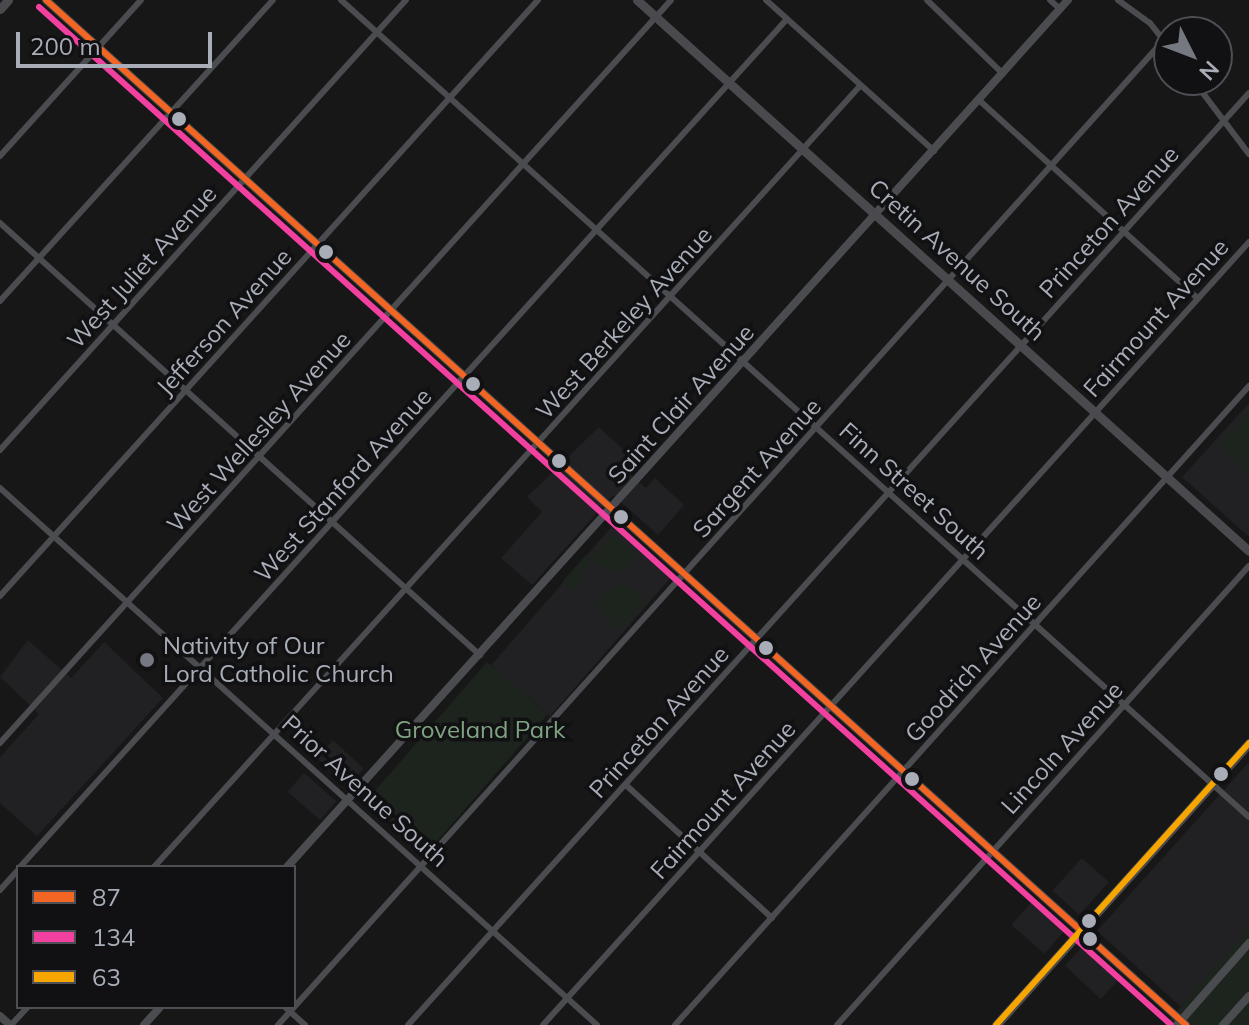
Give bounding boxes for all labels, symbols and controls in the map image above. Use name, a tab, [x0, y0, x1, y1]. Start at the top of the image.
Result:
scale bar	[20, 16, 216, 66]
north arrow	[1153, 16, 1233, 96]
text: 200 m	[30, 31, 101, 61]
text: N	[1193, 55, 1225, 86]
unlabelled marker	[171, 111, 187, 127]
street label: Princeton Avenue	[1033, 140, 1185, 304]
street label: Cretin Avenue South	[863, 173, 1051, 347]
street label: West Juliet Avenue	[61, 180, 223, 354]
street label: West Berkeley Avenue	[530, 221, 718, 425]
street label: Fairmount Avenue	[1077, 233, 1235, 403]
street label: Jefferson Avenue	[151, 243, 297, 401]
unlabelled marker	[318, 244, 334, 260]
street label: Saint Clair Avenue	[602, 318, 760, 490]
street label: West Wellesley Avenue	[161, 325, 357, 539]
unlabelled marker	[465, 376, 481, 392]
street label: West Stanford Avenue	[248, 382, 438, 588]
street label: Sargent Avenue	[687, 392, 827, 544]
street label: Finn Street South	[833, 416, 995, 566]
unlabelled marker	[551, 453, 567, 469]
unlabelled marker	[613, 509, 629, 525]
street label: Goodrich Avenue	[899, 588, 1047, 748]
place label: Nativity of Our Lord Catholic Church	[163, 632, 394, 688]
street label: Princeton Avenue	[583, 640, 735, 804]
unlabelled marker	[758, 640, 774, 656]
marker: Nativity of Our Lord Catholic Church	[138, 651, 156, 669]
street label: Lincoln Avenue	[995, 676, 1129, 820]
street label: Prior Avenue South	[276, 709, 454, 873]
street label: Fairmount Avenue	[644, 715, 802, 885]
park label: Groveland Park	[395, 716, 565, 744]
unlabelled marker	[1213, 766, 1229, 782]
unlabelled marker	[904, 771, 920, 787]
legend	[16, 865, 296, 1009]
text: 87	[92, 882, 121, 912]
unlabelled marker	[1081, 913, 1097, 929]
text: 134	[92, 922, 135, 952]
unlabelled marker	[1082, 931, 1098, 947]
text: 63	[92, 962, 121, 992]

